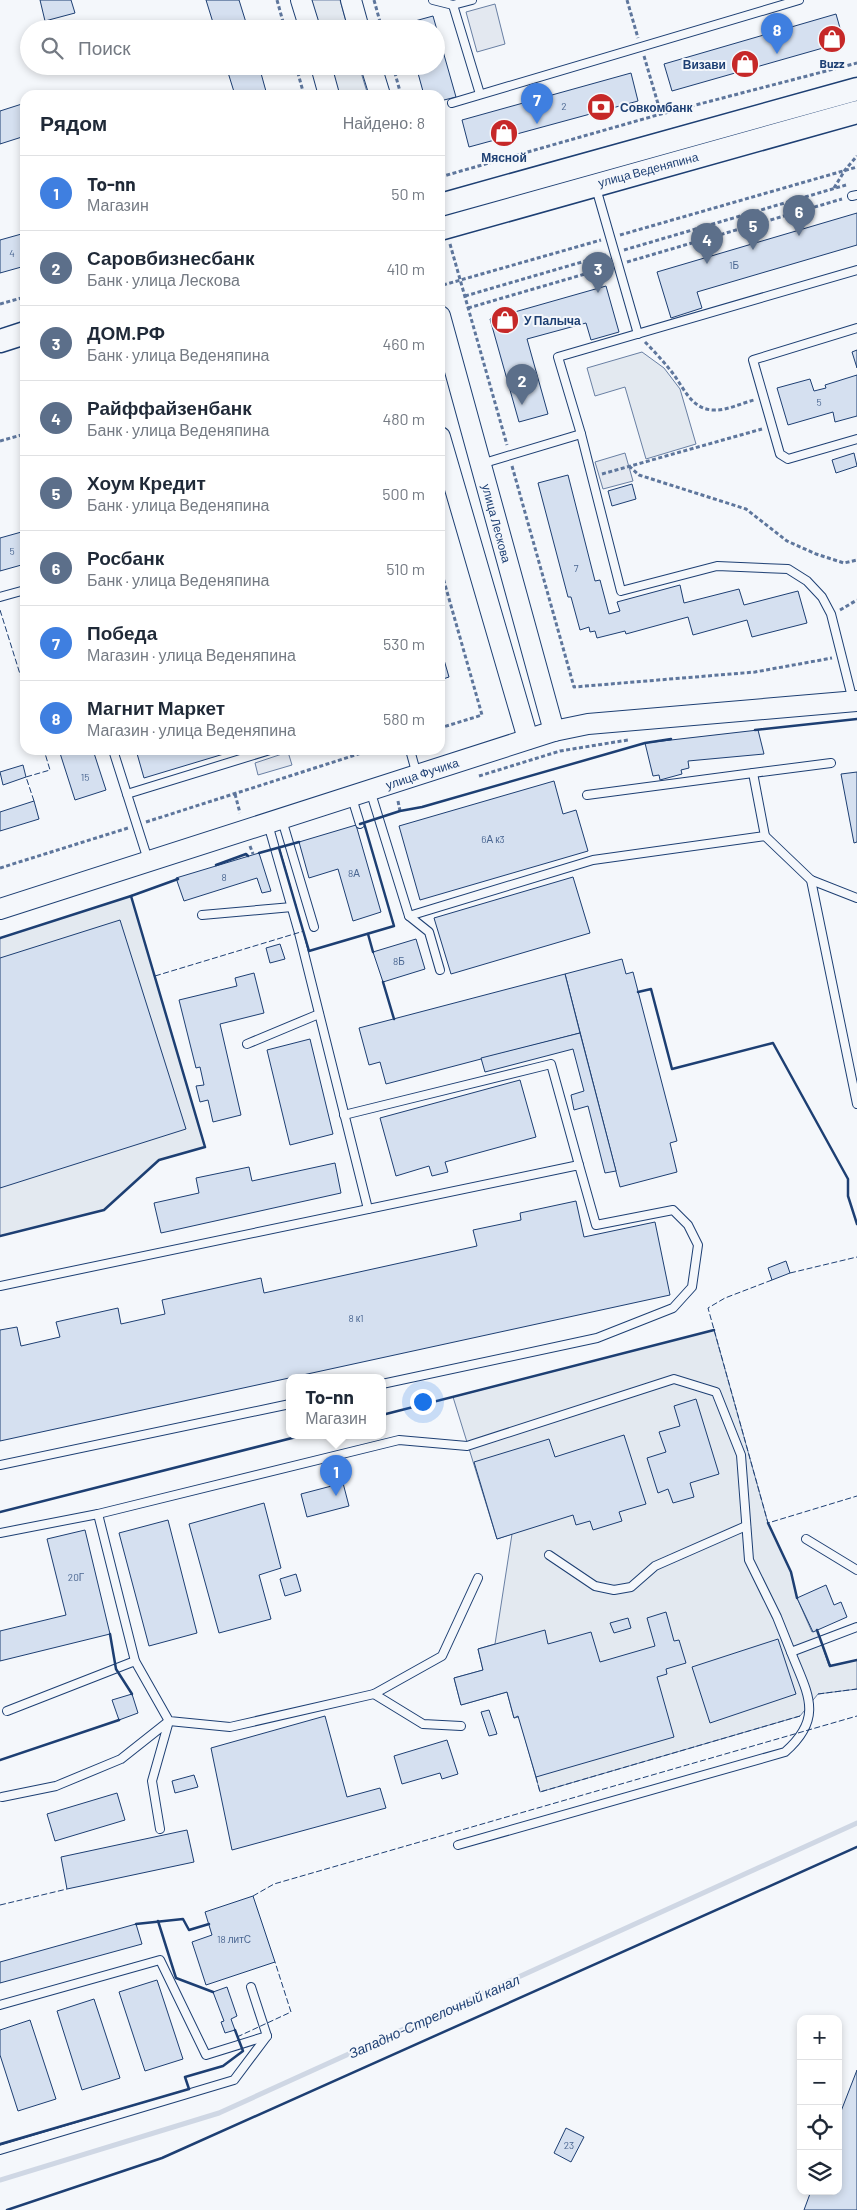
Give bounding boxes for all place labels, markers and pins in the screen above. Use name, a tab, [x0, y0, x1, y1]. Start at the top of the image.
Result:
pin: 8	[761, 13, 793, 54]
shop icon: Buzz	[817, 24, 847, 54]
shop icon: Визави	[730, 49, 760, 79]
place label: Buzz	[820, 56, 845, 70]
place label: Визави	[683, 57, 726, 71]
pin: 7	[521, 83, 553, 124]
bank icon: Совкомбанк	[586, 92, 616, 122]
place label: Совкомбанк	[620, 100, 693, 114]
shop icon: Мясной	[489, 118, 519, 148]
place label: Мясной	[481, 150, 527, 164]
pin: 6	[783, 195, 815, 236]
pin: 5	[737, 209, 769, 250]
pin: 4	[691, 223, 723, 264]
pin: 3	[582, 252, 614, 293]
shop icon: У Палыча	[490, 305, 520, 335]
place label: У Палыча	[524, 313, 581, 327]
pin: 2	[506, 364, 538, 405]
pin: 1	[320, 1455, 352, 1496]

